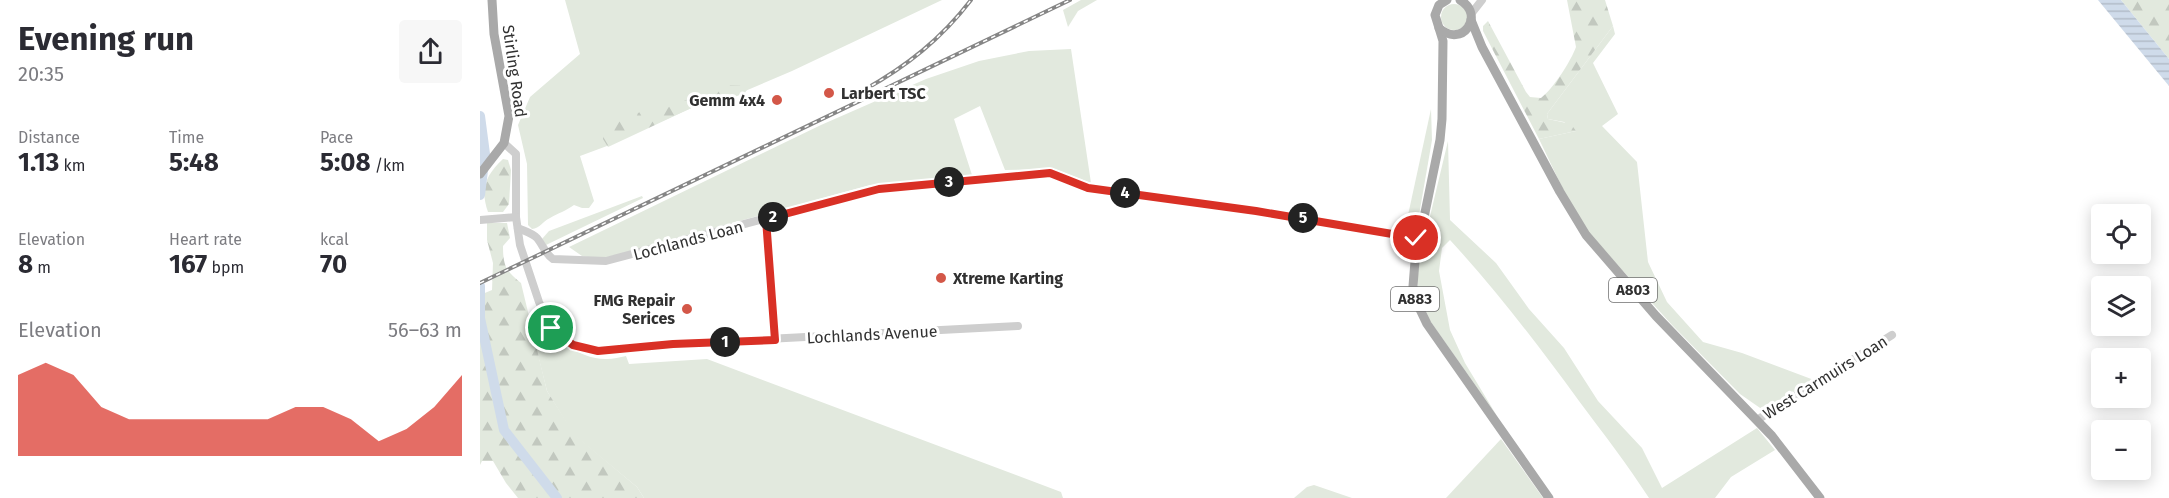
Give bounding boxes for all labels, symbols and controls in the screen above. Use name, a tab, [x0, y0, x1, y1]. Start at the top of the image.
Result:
text: Evening run	[18, 19, 194, 59]
button: share	[399, 20, 462, 83]
street label: Stirling Road	[499, 24, 530, 119]
text: 20:35	[18, 62, 64, 86]
place label: Larbert TSC	[841, 84, 926, 103]
marker: Larbert TSC	[822, 86, 836, 100]
place label: Gemm 4x4	[689, 91, 765, 110]
marker: Gemm 4x4	[770, 93, 784, 107]
text: Distance	[18, 128, 80, 147]
text: Time	[169, 128, 204, 147]
text: Pace	[320, 128, 353, 147]
text: 1.13	[18, 147, 59, 178]
text: 5:48	[169, 147, 219, 178]
text: 5:08	[320, 147, 371, 178]
text: km	[59, 156, 85, 175]
text: /km	[371, 156, 405, 175]
pin: 3	[934, 167, 964, 197]
text: 3	[945, 172, 953, 191]
pin: 4	[1110, 178, 1140, 208]
text: 4	[1120, 183, 1130, 202]
pin: 2	[758, 202, 788, 232]
pin: 5	[1288, 203, 1318, 233]
map controls	[2091, 204, 2151, 480]
button: locate	[2091, 204, 2151, 264]
text: 2	[769, 207, 777, 226]
text: 5	[1299, 208, 1307, 227]
pin	[1390, 212, 1441, 263]
street label: Lochlands Loan	[631, 217, 745, 264]
icon: check	[1399, 221, 1432, 254]
text: Elevation	[18, 230, 85, 249]
text: Heart rate	[169, 230, 242, 249]
text: kcal	[320, 230, 349, 249]
text: 8	[18, 249, 33, 280]
text: 167	[169, 249, 207, 280]
text: 70	[320, 249, 347, 280]
text: m	[33, 258, 51, 277]
text: bpm	[207, 258, 244, 277]
place label: Xtreme Karting	[952, 269, 1063, 288]
marker: Xtreme Karting	[934, 271, 948, 285]
button: layers	[2091, 276, 2151, 336]
road number: A803	[1609, 278, 1657, 302]
road number: A883	[1391, 287, 1439, 311]
place label: FMG Repair Serices	[594, 291, 676, 328]
pin	[525, 302, 576, 353]
marker: FMG Repair Serices	[680, 302, 694, 316]
icon: arrive	[534, 311, 567, 344]
text: Elevation	[18, 318, 102, 342]
text: 56–63 m	[388, 318, 462, 342]
street label: Lochlands Avenue	[806, 322, 938, 347]
pin: 1	[710, 327, 740, 357]
street label: West Carmuirs Loan	[1760, 331, 1891, 423]
text: 1	[721, 332, 729, 351]
button: +	[2091, 348, 2151, 408]
button: −	[2091, 420, 2151, 480]

